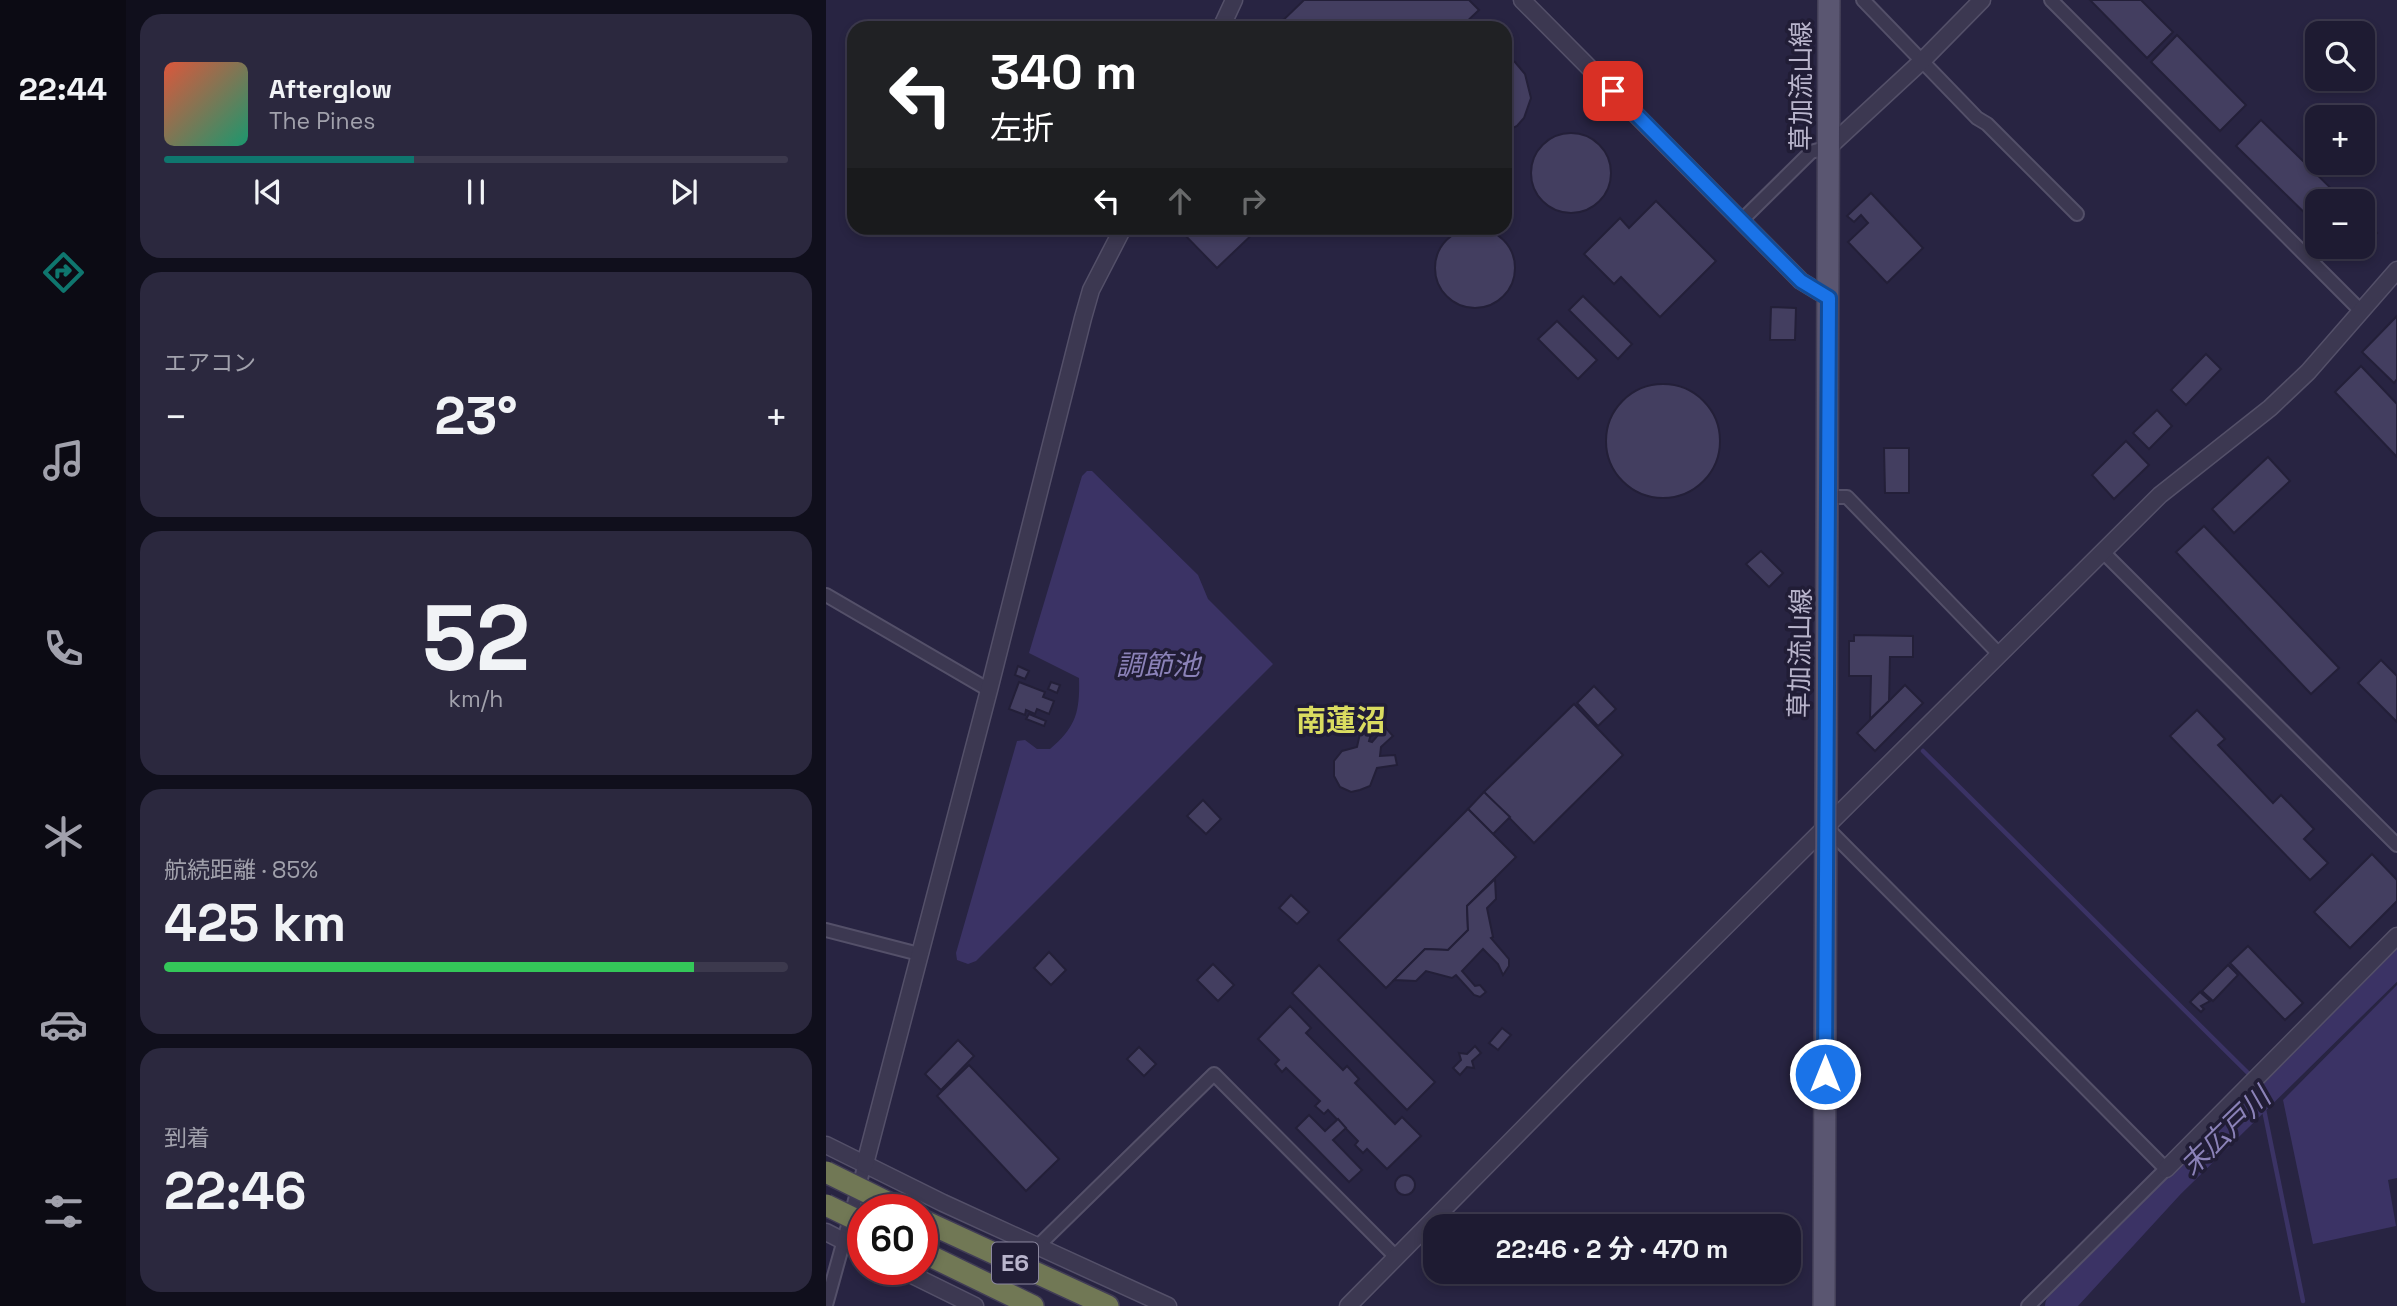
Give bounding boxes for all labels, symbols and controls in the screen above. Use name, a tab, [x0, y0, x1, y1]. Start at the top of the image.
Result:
street label: 草加流山線	[1784, 21, 1818, 151]
map controls	[2305, 21, 2375, 259]
button: search	[2305, 21, 2375, 91]
text: 340 m	[990, 41, 1137, 103]
icon: left	[875, 49, 966, 140]
pin	[1583, 61, 1643, 121]
text: 22:44	[19, 69, 107, 109]
text: Afterglow	[269, 72, 392, 106]
icon: arrive	[1594, 72, 1632, 110]
button: +	[2305, 105, 2375, 175]
text: The Pines	[269, 106, 375, 136]
text: 左折	[990, 108, 1054, 148]
icon: previous	[249, 173, 287, 211]
icon: pause	[457, 173, 495, 211]
icon: next	[665, 173, 703, 211]
icon: left	[1088, 182, 1126, 220]
icon: ahead	[1161, 182, 1199, 220]
icon: right	[1234, 182, 1272, 220]
button: −	[2305, 189, 2375, 259]
icon: directions	[39, 248, 88, 297]
text: エアコン	[164, 348, 256, 378]
text: 23°	[435, 383, 518, 449]
text: −	[164, 393, 188, 441]
text: +	[764, 393, 788, 441]
icon: music	[39, 436, 88, 485]
text: 52	[422, 580, 530, 697]
street label: 草加流山線	[1782, 588, 1818, 718]
icon: phone	[39, 624, 88, 673]
water label: 調節池	[1116, 647, 1203, 683]
text: km/h	[449, 684, 503, 714]
district label: 南蓮沼	[1296, 701, 1386, 740]
icon: climate	[39, 812, 88, 861]
text: 航続距離 · 85%	[164, 855, 318, 885]
text: 425 km	[164, 890, 346, 956]
icon: car	[39, 1000, 88, 1049]
position arrow	[1788, 1037, 1862, 1111]
water label: 末広戸川	[2172, 1077, 2280, 1183]
text: 到着	[164, 1123, 210, 1153]
text: 22:46	[164, 1158, 306, 1224]
icon: filters	[39, 1187, 88, 1236]
speed limit sign: 60	[847, 1194, 938, 1285]
text: 22:46 · 2 分 · 470 m	[1496, 1232, 1728, 1266]
road number: E6	[992, 1242, 1038, 1283]

